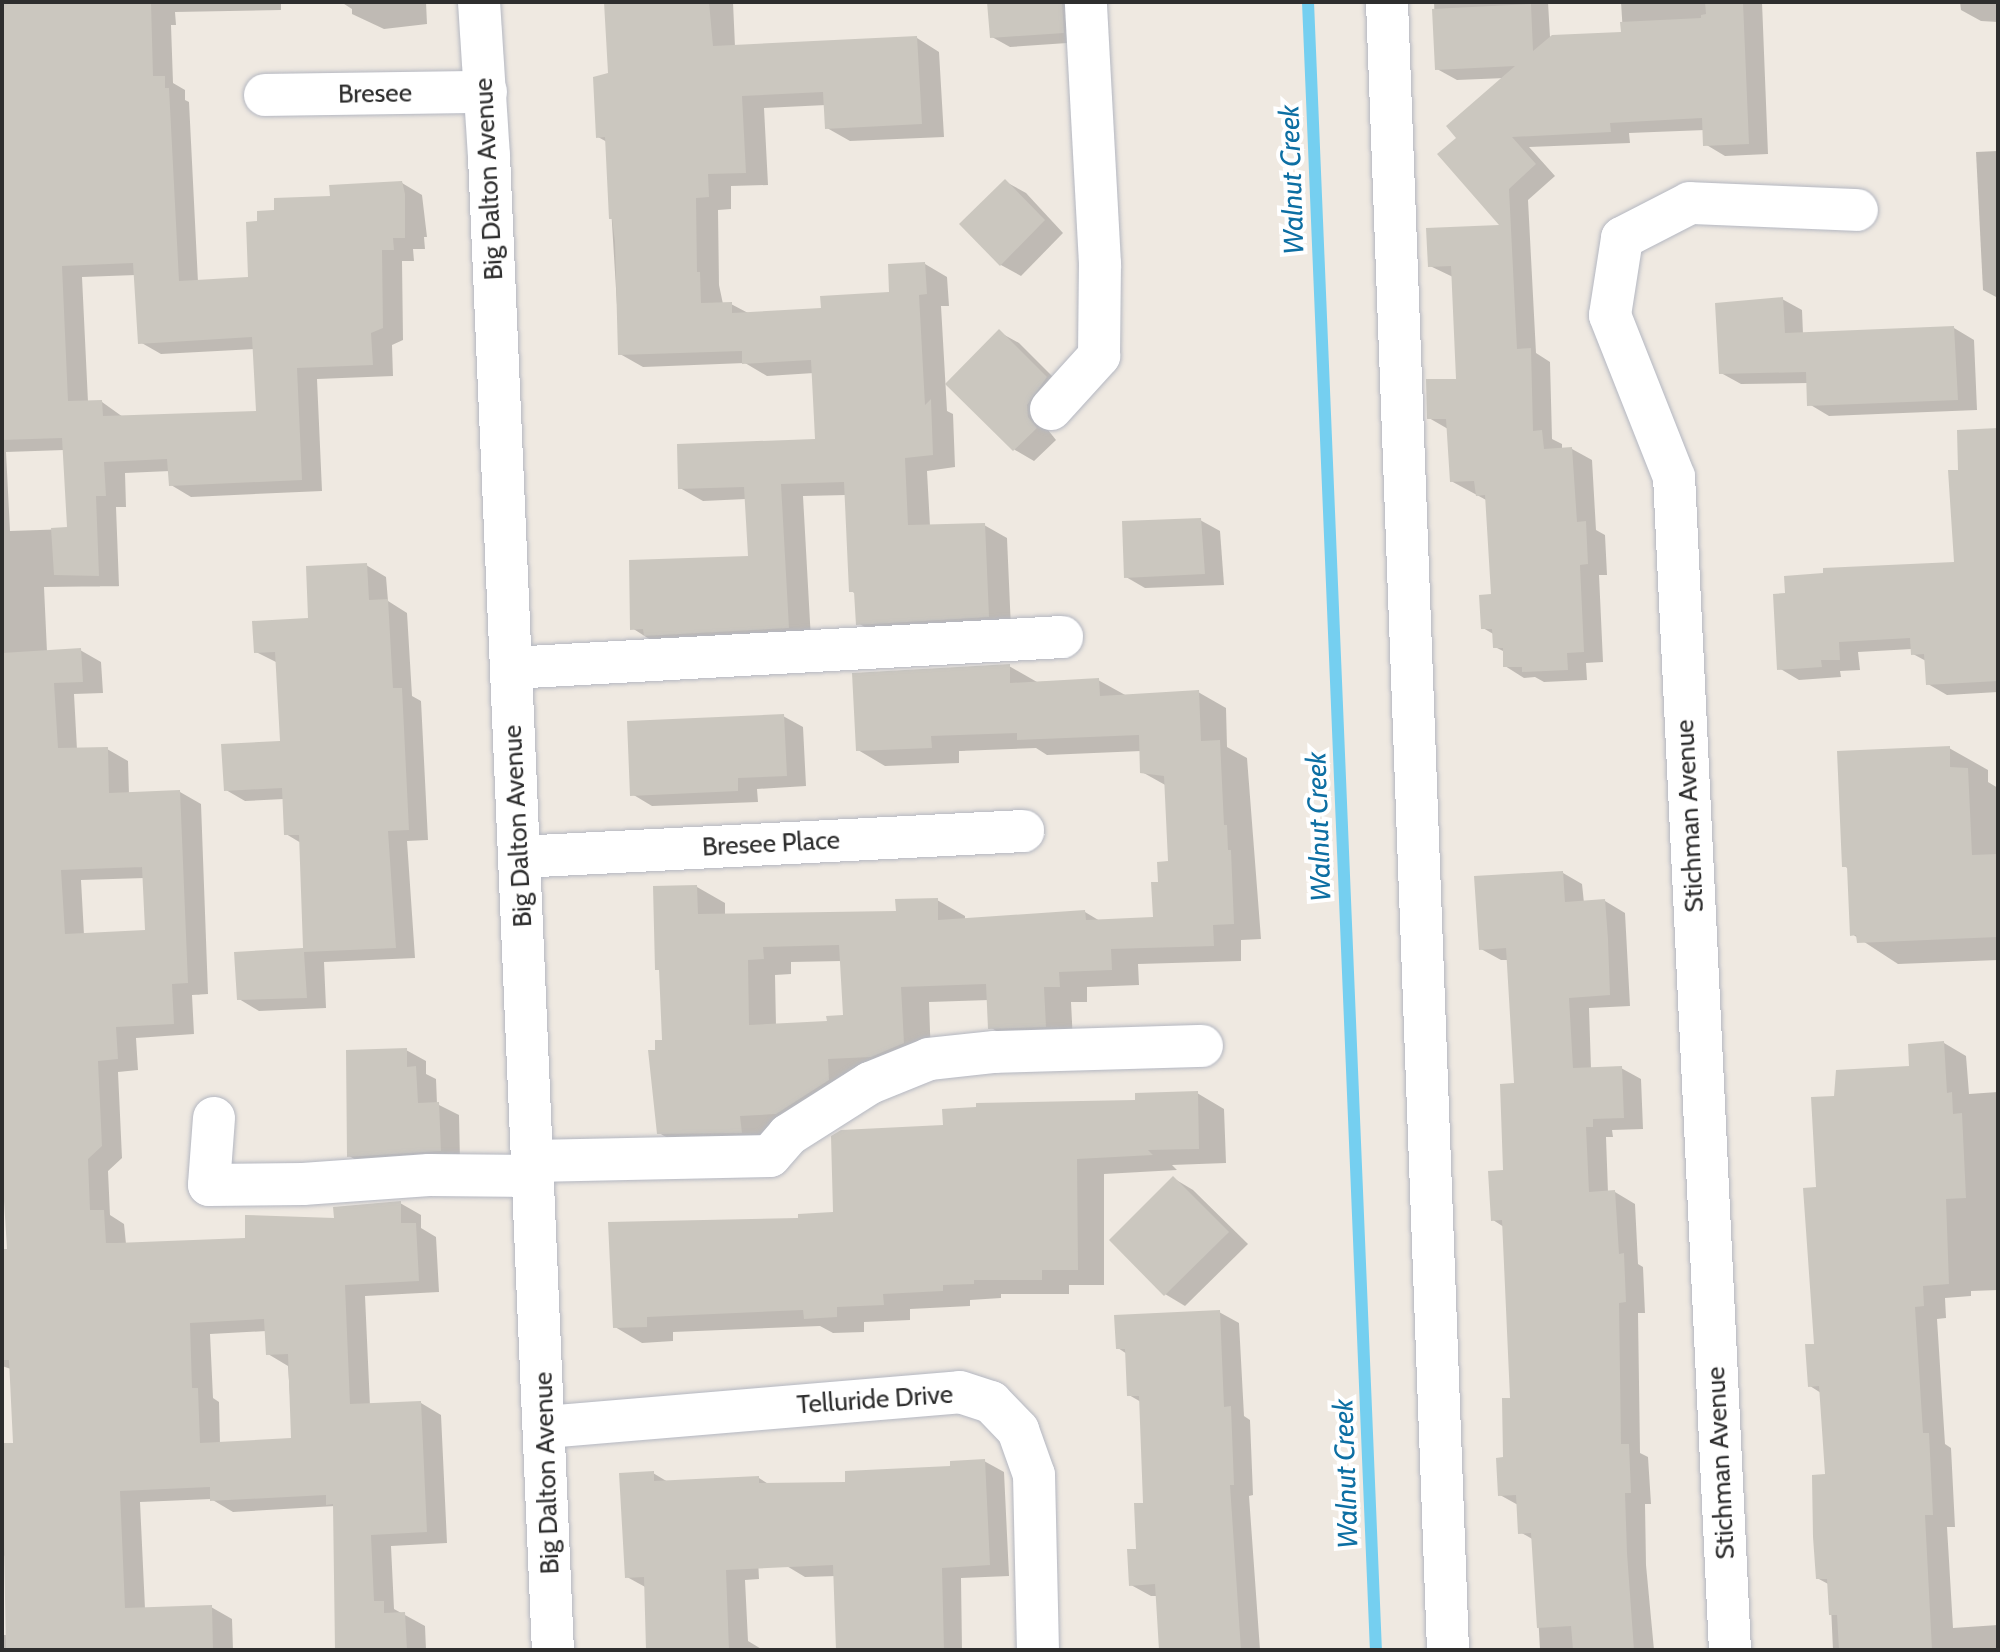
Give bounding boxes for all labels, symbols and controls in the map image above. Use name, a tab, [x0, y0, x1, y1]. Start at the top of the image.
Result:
street label: Big Dalton Avenue	[468, 77, 510, 281]
street label: Bresee	[338, 78, 412, 110]
water label: Walnut Creek	[1272, 105, 1310, 255]
street label: Stichman Avenue	[1669, 719, 1711, 913]
street label: Big Dalton Avenue	[497, 724, 539, 928]
water label: Walnut Creek	[1299, 752, 1337, 902]
street label: Bresee Place	[701, 825, 841, 863]
street label: Stichman Avenue	[1700, 1366, 1742, 1560]
street label: Big Dalton Avenue	[528, 1371, 566, 1575]
street label: Telluride Drive	[796, 1379, 954, 1421]
water label: Walnut Creek	[1326, 1399, 1364, 1549]

